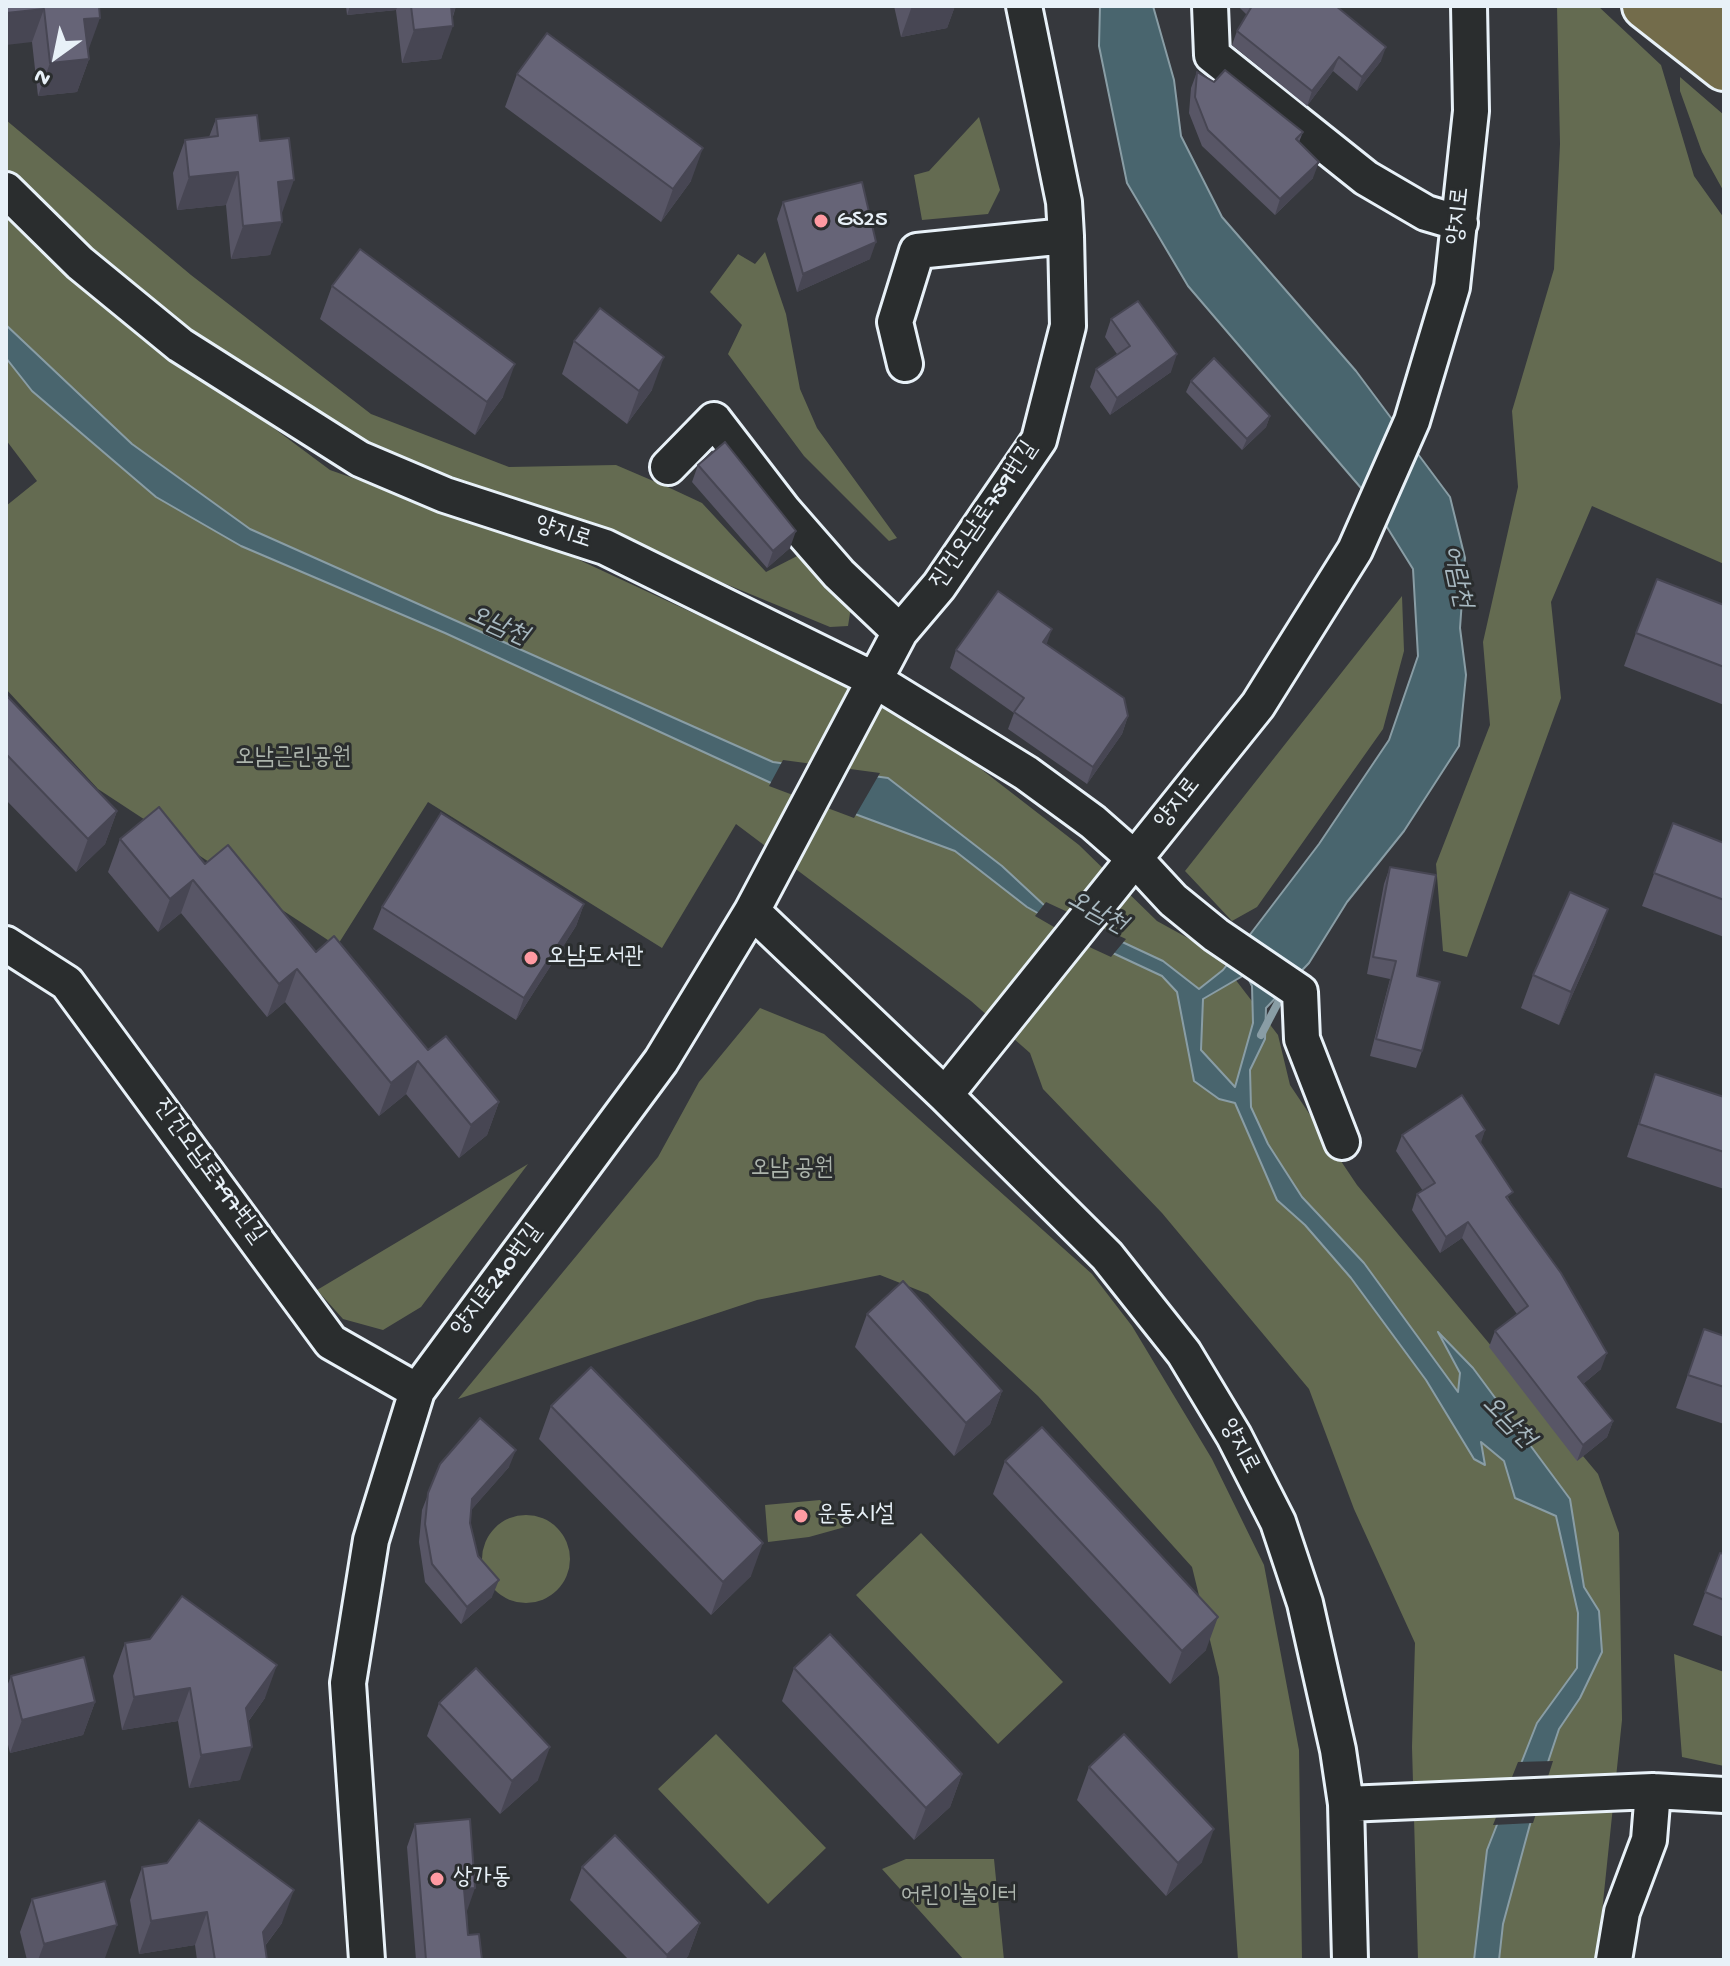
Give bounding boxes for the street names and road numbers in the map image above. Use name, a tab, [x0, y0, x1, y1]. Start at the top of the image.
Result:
street label: 양지로	[1443, 186, 1477, 246]
street label: 진건오남로759번길	[925, 437, 1045, 595]
street label: 양지로	[531, 511, 595, 557]
street label: 양지로	[1150, 772, 1208, 836]
street label: 진건오남로797번길	[146, 1094, 270, 1250]
street label: 양지로240번길	[446, 1219, 550, 1343]
street label: 양지로	[1212, 1415, 1264, 1479]

